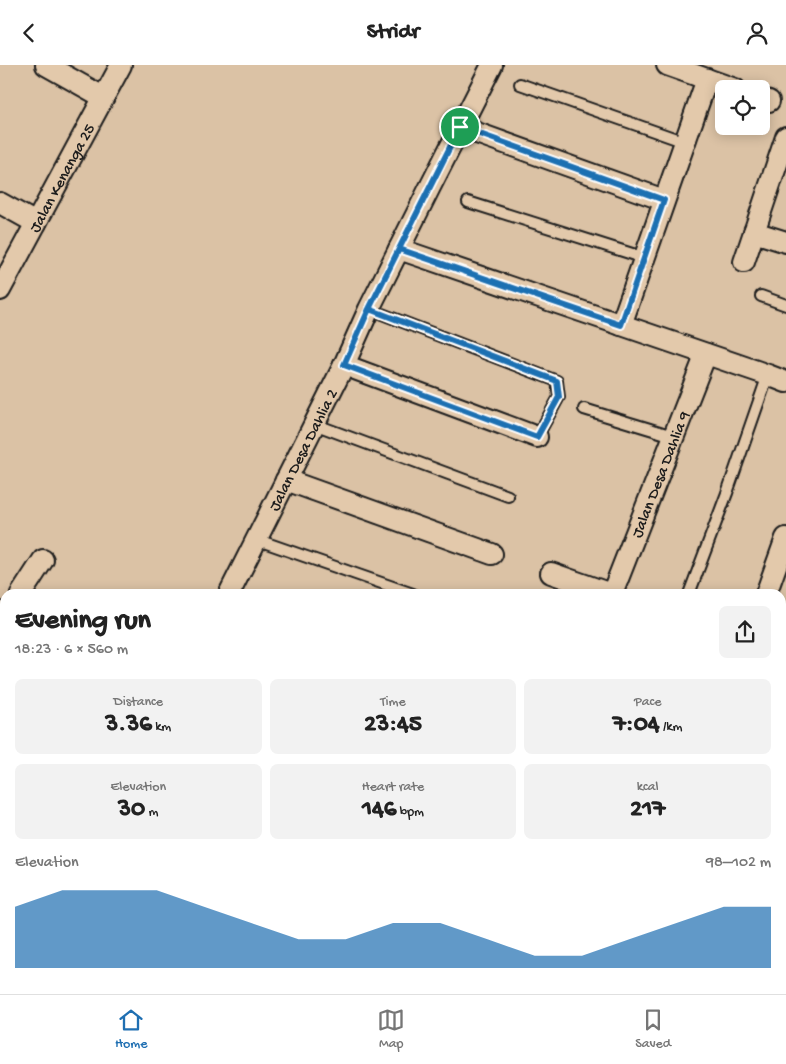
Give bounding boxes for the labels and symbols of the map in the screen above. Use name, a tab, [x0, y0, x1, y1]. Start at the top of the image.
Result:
pin	[439, 106, 481, 148]
street label: Jalan Kenanga 25	[27, 121, 101, 236]
street label: Jalan Desa Dahlia 2	[266, 387, 343, 515]
street label: Jalan Desa Dahlia 9	[629, 409, 696, 541]

